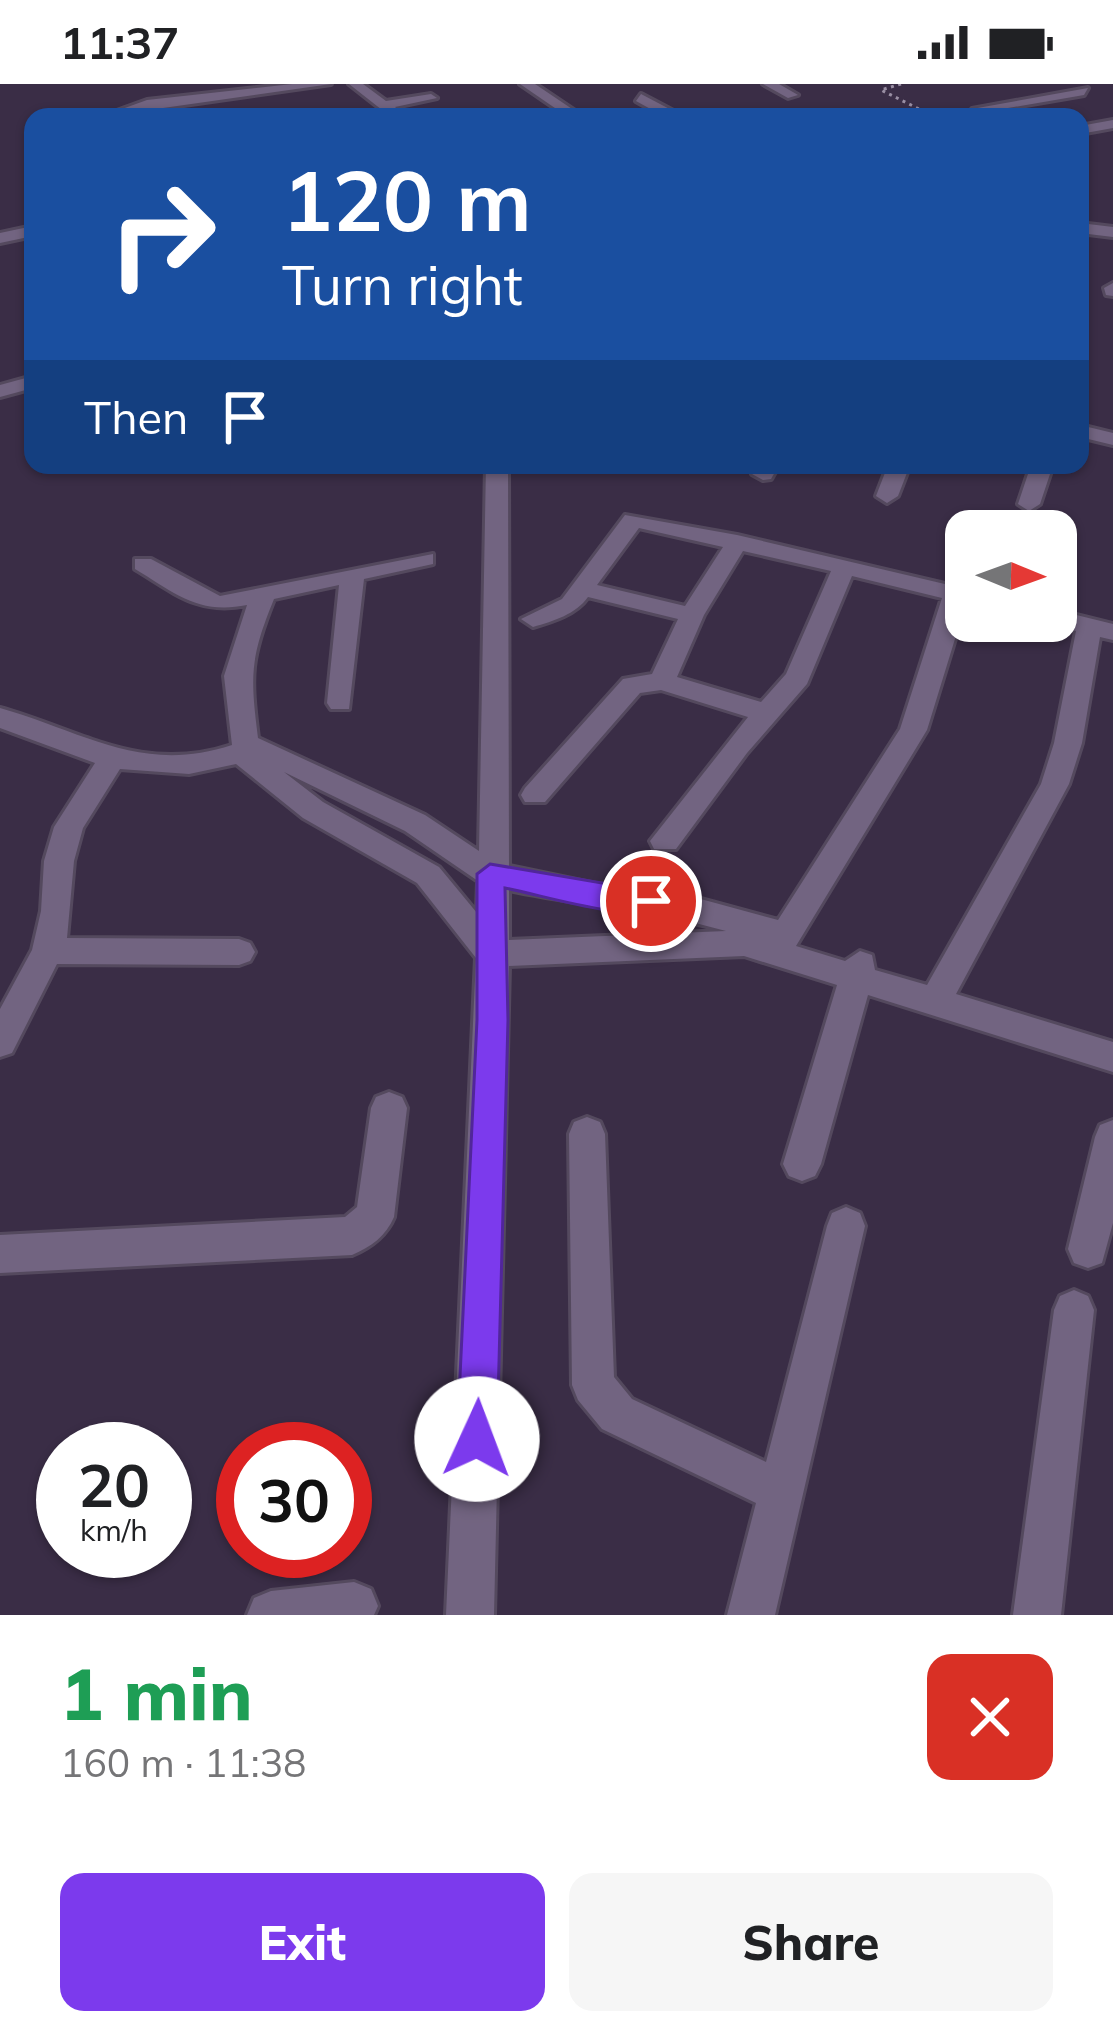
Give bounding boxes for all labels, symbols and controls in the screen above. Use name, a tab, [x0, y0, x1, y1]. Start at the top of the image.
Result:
text: 11:37	[60, 14, 179, 70]
text: 120 m	[282, 147, 532, 252]
icon: right	[84, 156, 240, 312]
text: Turn right	[282, 251, 523, 319]
icon: arrive	[212, 384, 278, 450]
text: Then	[84, 389, 188, 445]
north arrow	[945, 510, 1077, 642]
map controls	[945, 510, 1077, 642]
pin	[600, 850, 702, 952]
icon: arrive	[618, 868, 684, 934]
position arrow	[414, 1376, 540, 1502]
speed limit sign: 30	[216, 1422, 372, 1578]
text: 20	[78, 1447, 150, 1522]
text: km/h	[80, 1511, 148, 1549]
text: 1 min	[60, 1648, 253, 1738]
button: close	[927, 1654, 1053, 1780]
text: 160 m · 11:38	[60, 1738, 306, 1787]
button: Exit	[60, 1873, 545, 2011]
button: Share	[569, 1873, 1053, 2011]

